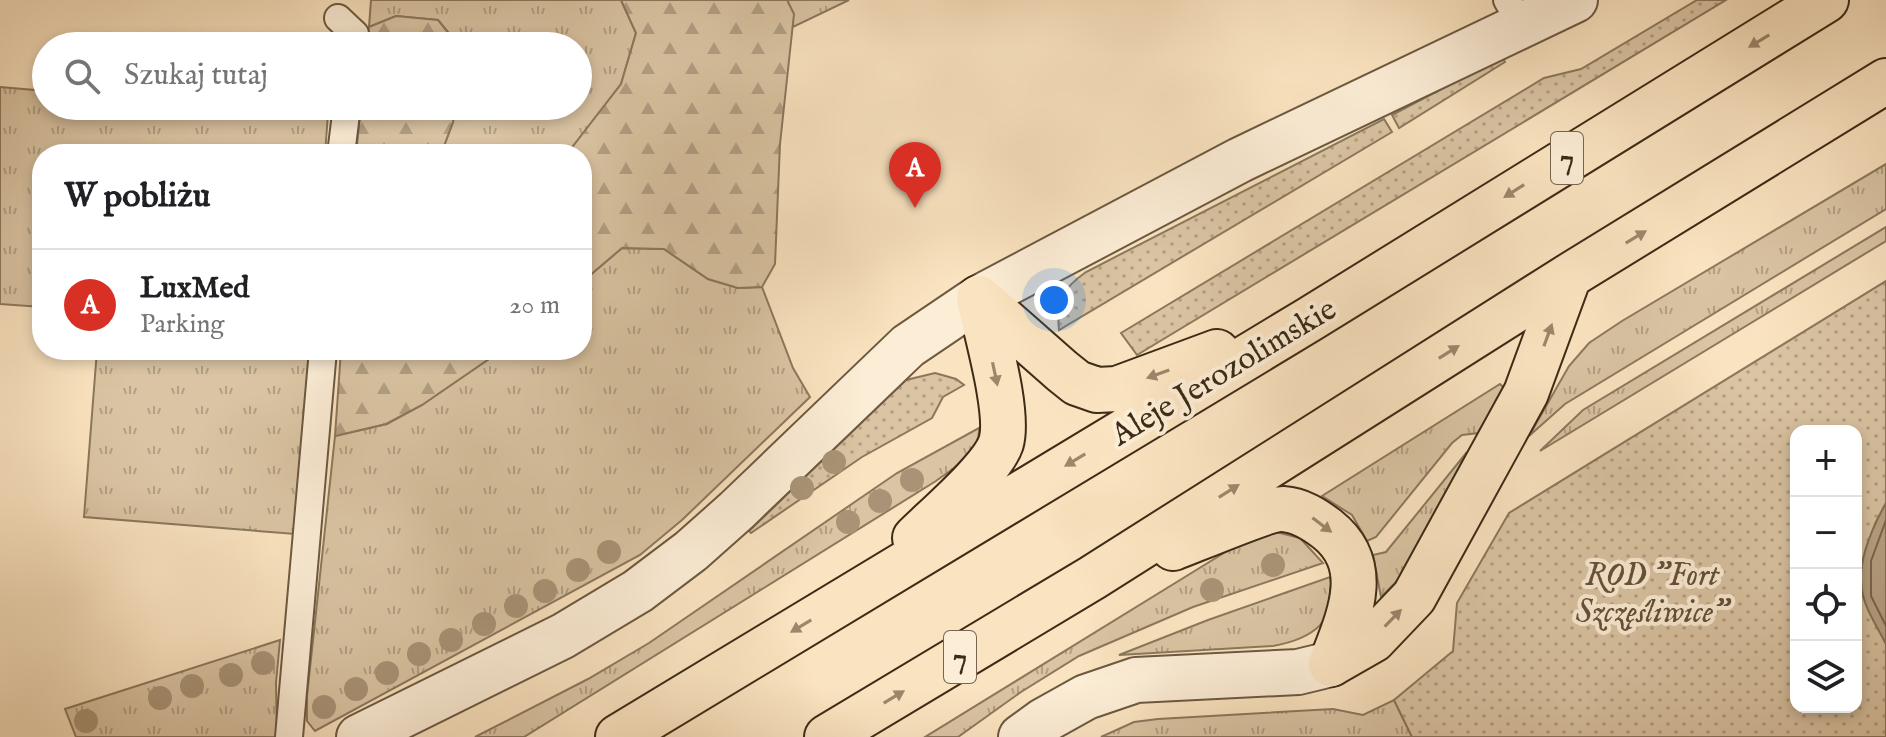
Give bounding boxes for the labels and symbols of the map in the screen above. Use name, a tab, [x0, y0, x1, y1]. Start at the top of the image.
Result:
one-way arrow	[1748, 33, 1770, 47]
road number: 7	[1551, 132, 1583, 184]
pin: A	[889, 142, 941, 208]
one-way arrow	[1503, 184, 1525, 198]
one-way arrow	[1625, 230, 1647, 244]
your location	[1034, 280, 1074, 320]
street label: Aleje Jerozolimskie	[1103, 290, 1344, 457]
one-way arrow	[1542, 323, 1554, 347]
one-way arrow	[1438, 346, 1460, 360]
one-way arrow	[989, 362, 1002, 387]
one-way arrow	[1146, 368, 1170, 381]
one-way arrow	[1064, 453, 1086, 467]
one-way arrow	[1218, 485, 1240, 499]
one-way arrow	[1312, 516, 1332, 532]
park label: ROD "Fort Szczęśliwice"	[1576, 556, 1732, 634]
one-way arrow	[1384, 609, 1402, 628]
one-way arrow	[790, 618, 812, 632]
road number: 7	[944, 631, 976, 683]
one-way arrow	[883, 690, 905, 704]

